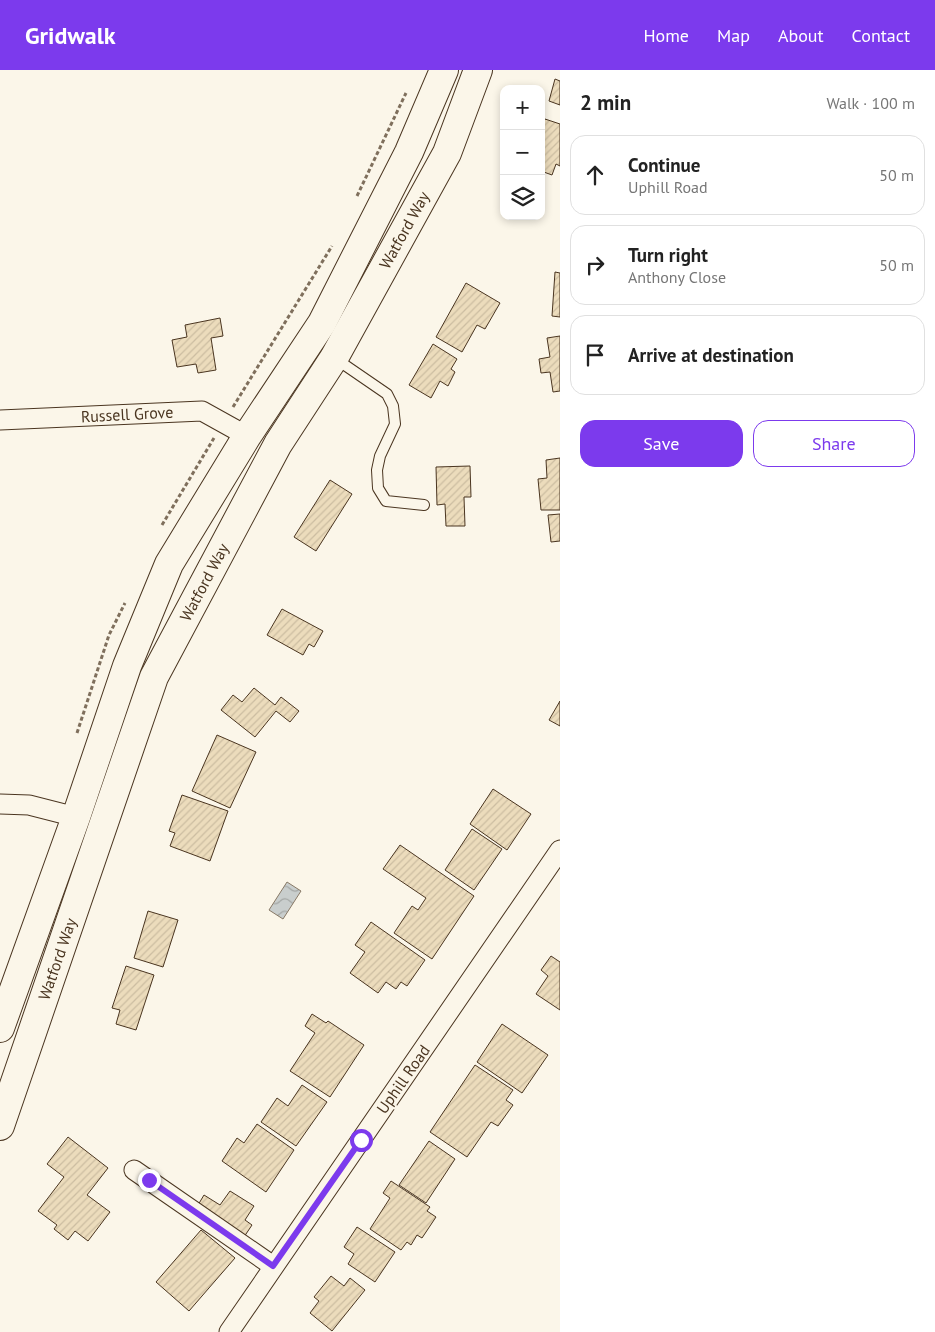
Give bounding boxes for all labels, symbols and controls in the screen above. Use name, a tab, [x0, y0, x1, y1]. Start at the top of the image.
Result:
text: Gridwalk	[25, 20, 115, 51]
text: Home	[643, 24, 689, 47]
text: Map	[717, 24, 750, 47]
text: About	[778, 24, 824, 47]
text: Contact	[852, 24, 910, 47]
map controls	[500, 85, 545, 220]
button: +	[500, 85, 545, 130]
text: 2 min	[580, 89, 631, 116]
text: Walk · 100 m	[826, 93, 915, 113]
button: −	[500, 130, 545, 175]
text: Continue	[628, 153, 700, 177]
icon: ahead	[581, 161, 609, 189]
text: 50 m	[879, 165, 914, 185]
button: layers	[500, 175, 545, 220]
text: Uphill Road	[628, 177, 708, 197]
street label: Watford Way	[375, 187, 434, 272]
text: Turn right	[628, 243, 708, 267]
icon: right	[581, 251, 609, 279]
text: 50 m	[879, 255, 914, 275]
text: Anthony Close	[628, 267, 726, 287]
icon: arrive	[581, 341, 609, 369]
text: Arrive at destination	[628, 343, 794, 367]
street label: Russell Grove	[80, 402, 174, 426]
button: Save	[580, 420, 743, 467]
button: Share	[753, 420, 915, 467]
street label: Watford Way	[175, 539, 233, 624]
street label: Watford Way	[34, 915, 81, 1003]
street label: Uphill Road	[372, 1041, 434, 1117]
route start	[350, 1129, 373, 1152]
route end	[138, 1169, 161, 1192]

